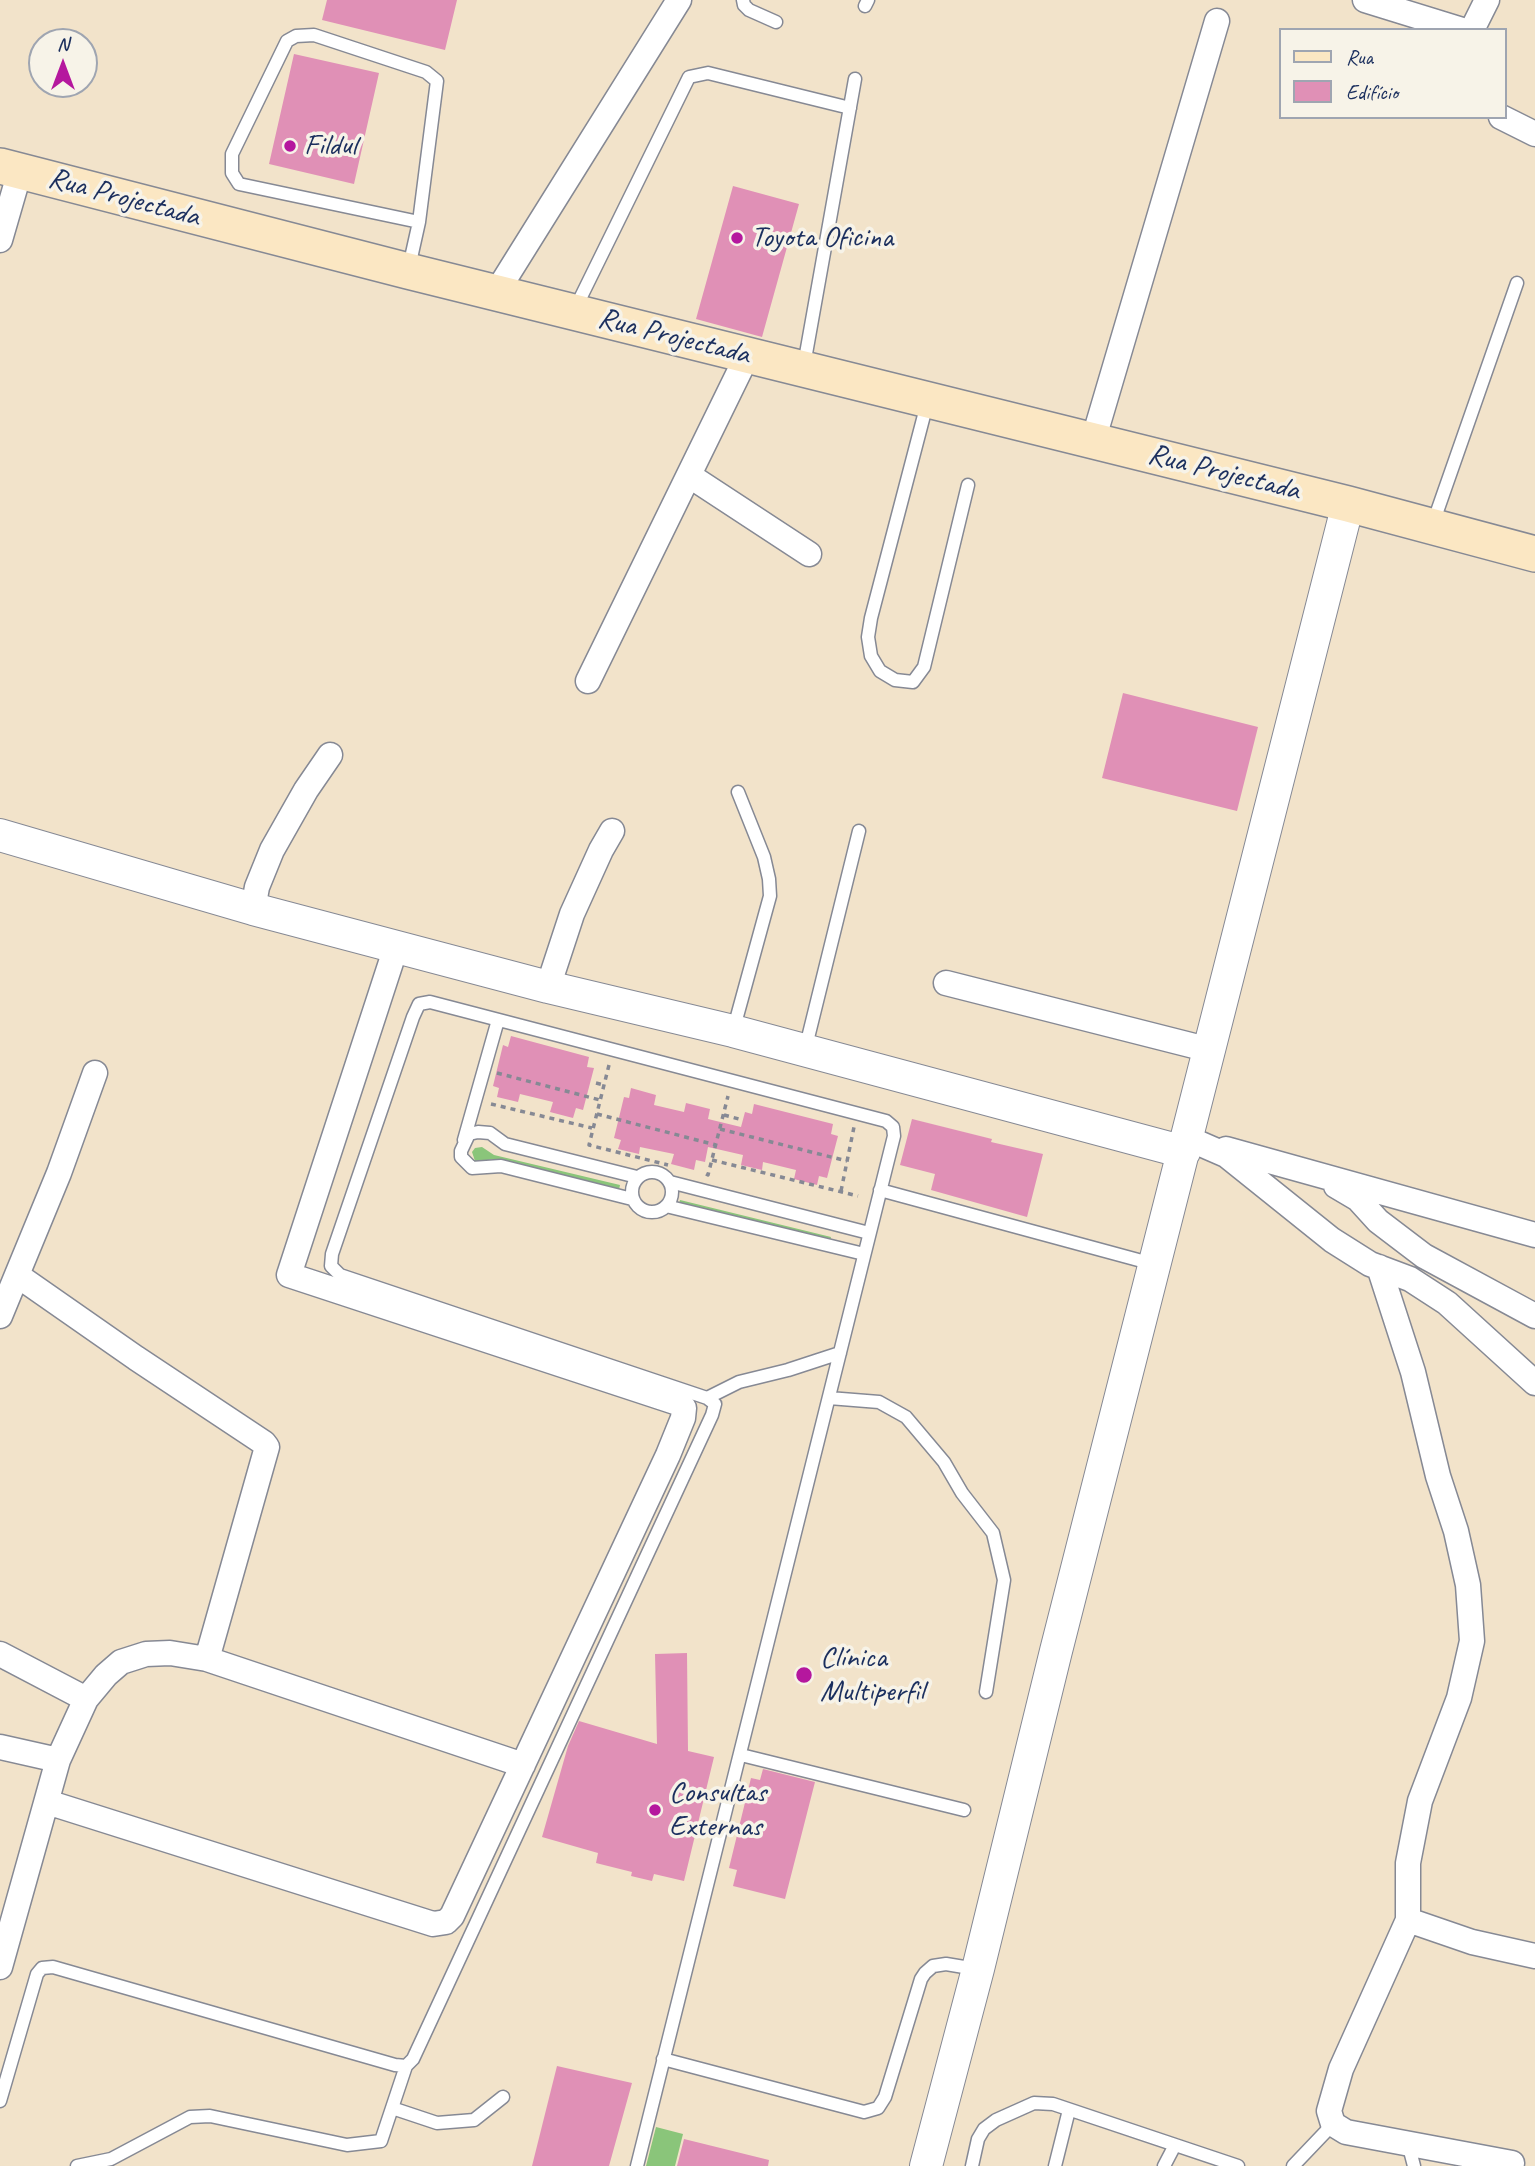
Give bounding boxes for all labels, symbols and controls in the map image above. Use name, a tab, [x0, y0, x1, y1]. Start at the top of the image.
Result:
north arrow	[28, 28, 98, 98]
legend	[1280, 28, 1507, 119]
text: N	[57, 32, 69, 56]
text: Rua	[1346, 44, 1373, 70]
text: Edifício	[1346, 79, 1398, 105]
place label: Fildul	[304, 128, 357, 164]
marker: Fildul	[282, 138, 298, 154]
street label: Rua Projectada	[44, 161, 204, 235]
place label: Toyota Oficina	[751, 220, 893, 256]
marker: Toyota Oficina	[729, 230, 745, 246]
street label: Rua Projectada	[594, 301, 754, 373]
street label: Rua Projectada	[1144, 437, 1304, 509]
place label: Clínica Multiperfil	[820, 1640, 924, 1710]
marker: Clínica Multiperfil	[794, 1665, 814, 1685]
place label: Consultas Externas	[669, 1775, 766, 1846]
marker: Consultas Externas	[647, 1802, 663, 1818]

